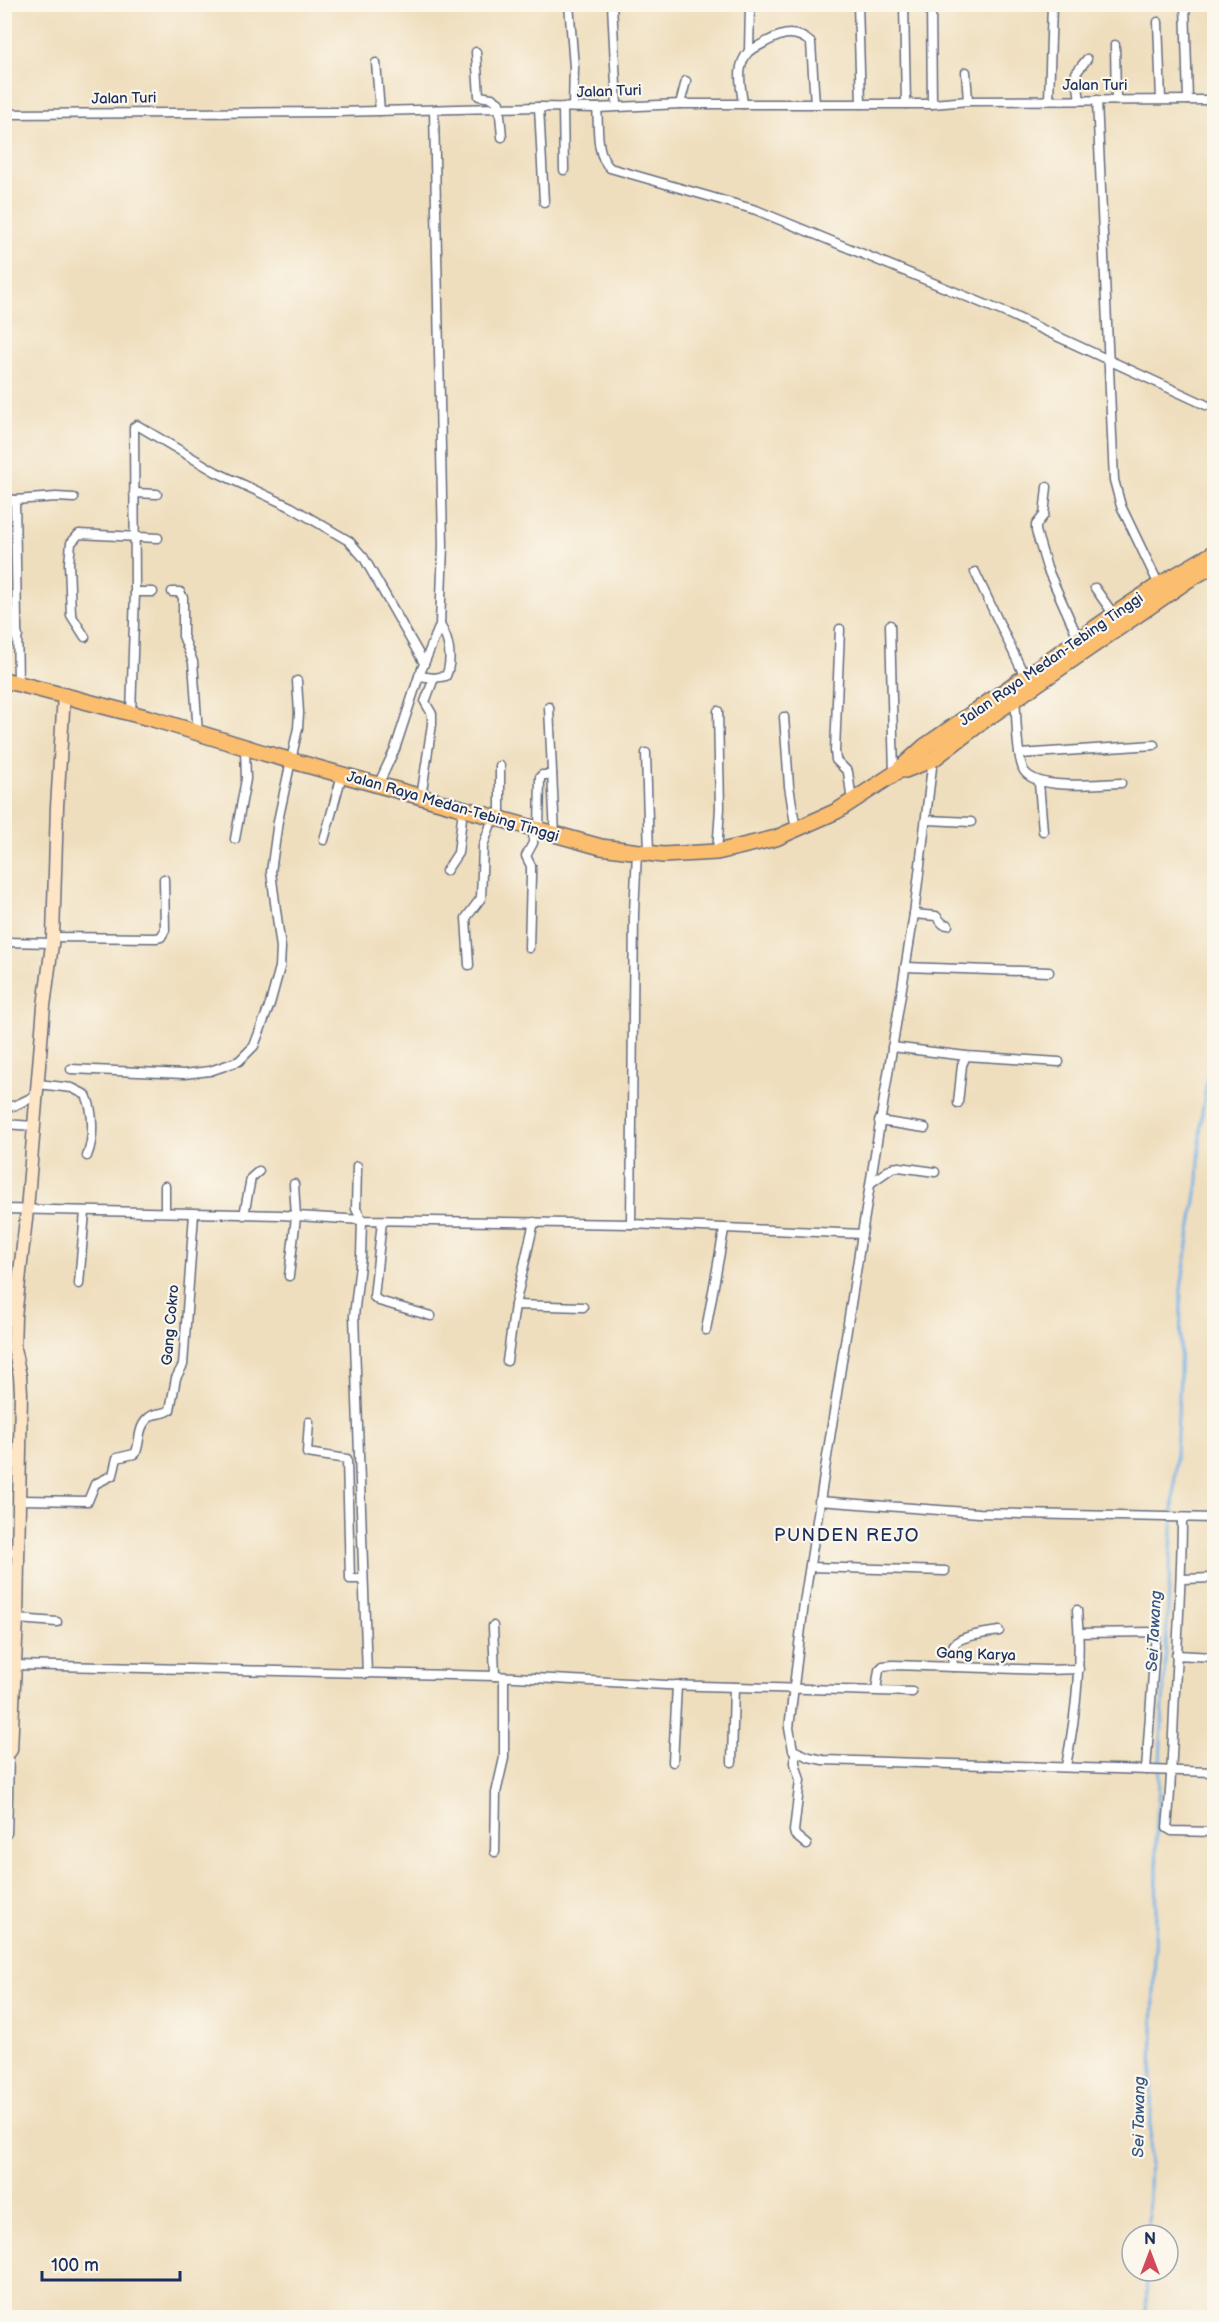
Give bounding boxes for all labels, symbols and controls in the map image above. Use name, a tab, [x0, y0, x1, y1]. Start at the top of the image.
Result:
street label: Jalan Turi	[1063, 76, 1127, 95]
street label: Jalan Turi	[576, 81, 642, 102]
street label: Jalan Turi	[91, 88, 157, 109]
street label: Jalan Raya Medan-Tebing Tinggi	[956, 588, 1147, 730]
street label: Jalan Raya Medan-Tebing Tinggi	[344, 767, 561, 846]
street label: Gang Cokro	[158, 1284, 183, 1366]
district label: PUNDEN REJO	[774, 1525, 920, 1546]
water label: Sei Tawang	[1143, 1590, 1166, 1672]
street label: Gang Karya	[936, 1644, 1016, 1665]
water label: Sei Tawang	[1129, 2076, 1150, 2158]
north arrow	[1120, 2223, 1180, 2283]
text: N	[1144, 2230, 1156, 2249]
scale bar	[42, 2244, 180, 2282]
text: 100 m	[51, 2255, 99, 2276]

